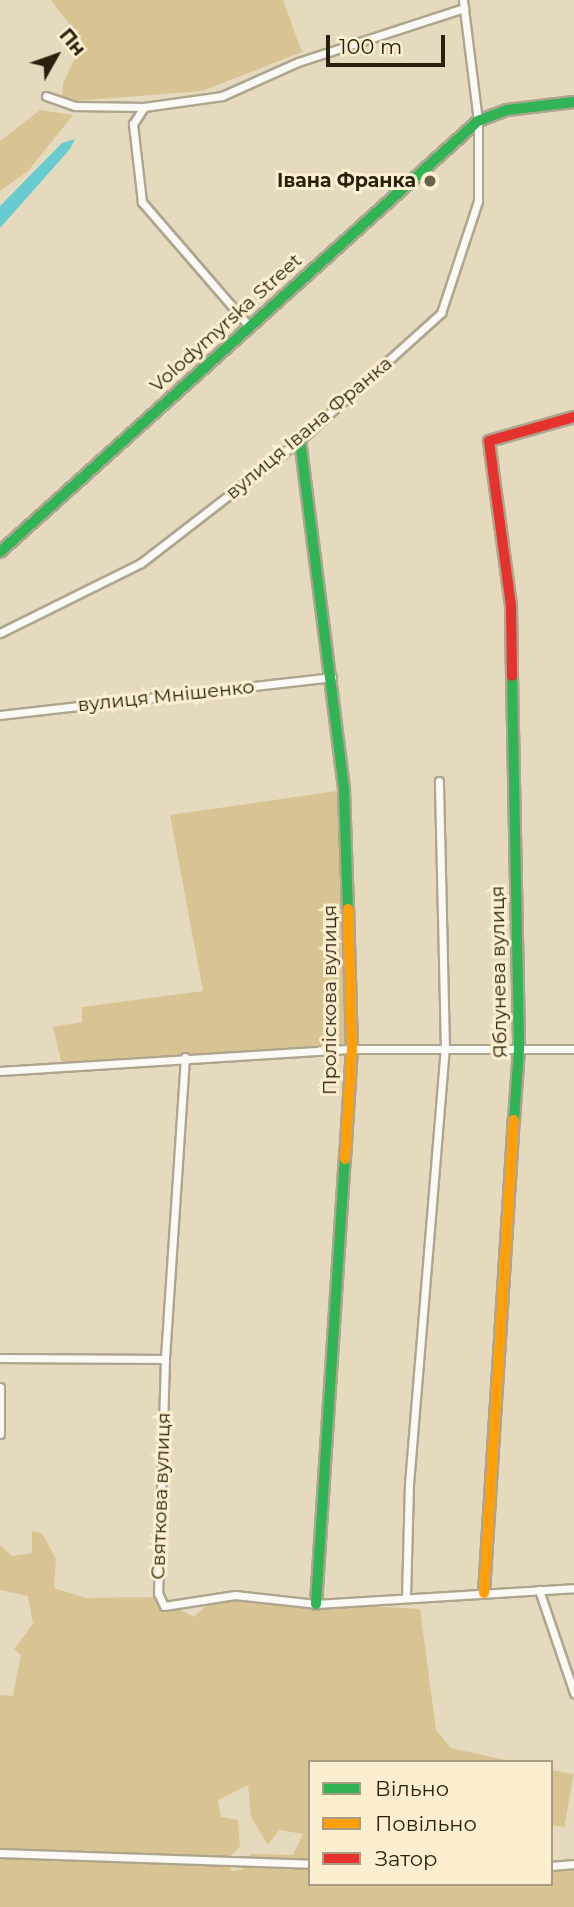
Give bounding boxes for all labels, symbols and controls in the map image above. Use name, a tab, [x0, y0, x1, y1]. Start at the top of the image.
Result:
north arrow	[21, 21, 91, 91]
scale bar	[329, 21, 448, 65]
text: Пн	[54, 24, 90, 61]
text: 100 m	[339, 34, 402, 59]
place label: Івана Франка	[277, 170, 416, 192]
marker: Івана Франка	[422, 173, 438, 189]
street label: Volodymyrska Street	[146, 249, 306, 397]
street label: вулиця Івана Франка	[221, 352, 397, 504]
street label: вулиця Мнішенко	[77, 675, 255, 717]
street label: Яблунева вулиця	[486, 886, 512, 1058]
street label: Проліскова вулиця	[319, 905, 341, 1095]
street label: Святкова вулиця	[147, 1412, 175, 1580]
legend	[308, 1760, 553, 1886]
text: Вільно	[375, 1776, 449, 1801]
text: Повільно	[375, 1811, 477, 1836]
text: Затор	[375, 1846, 437, 1871]

